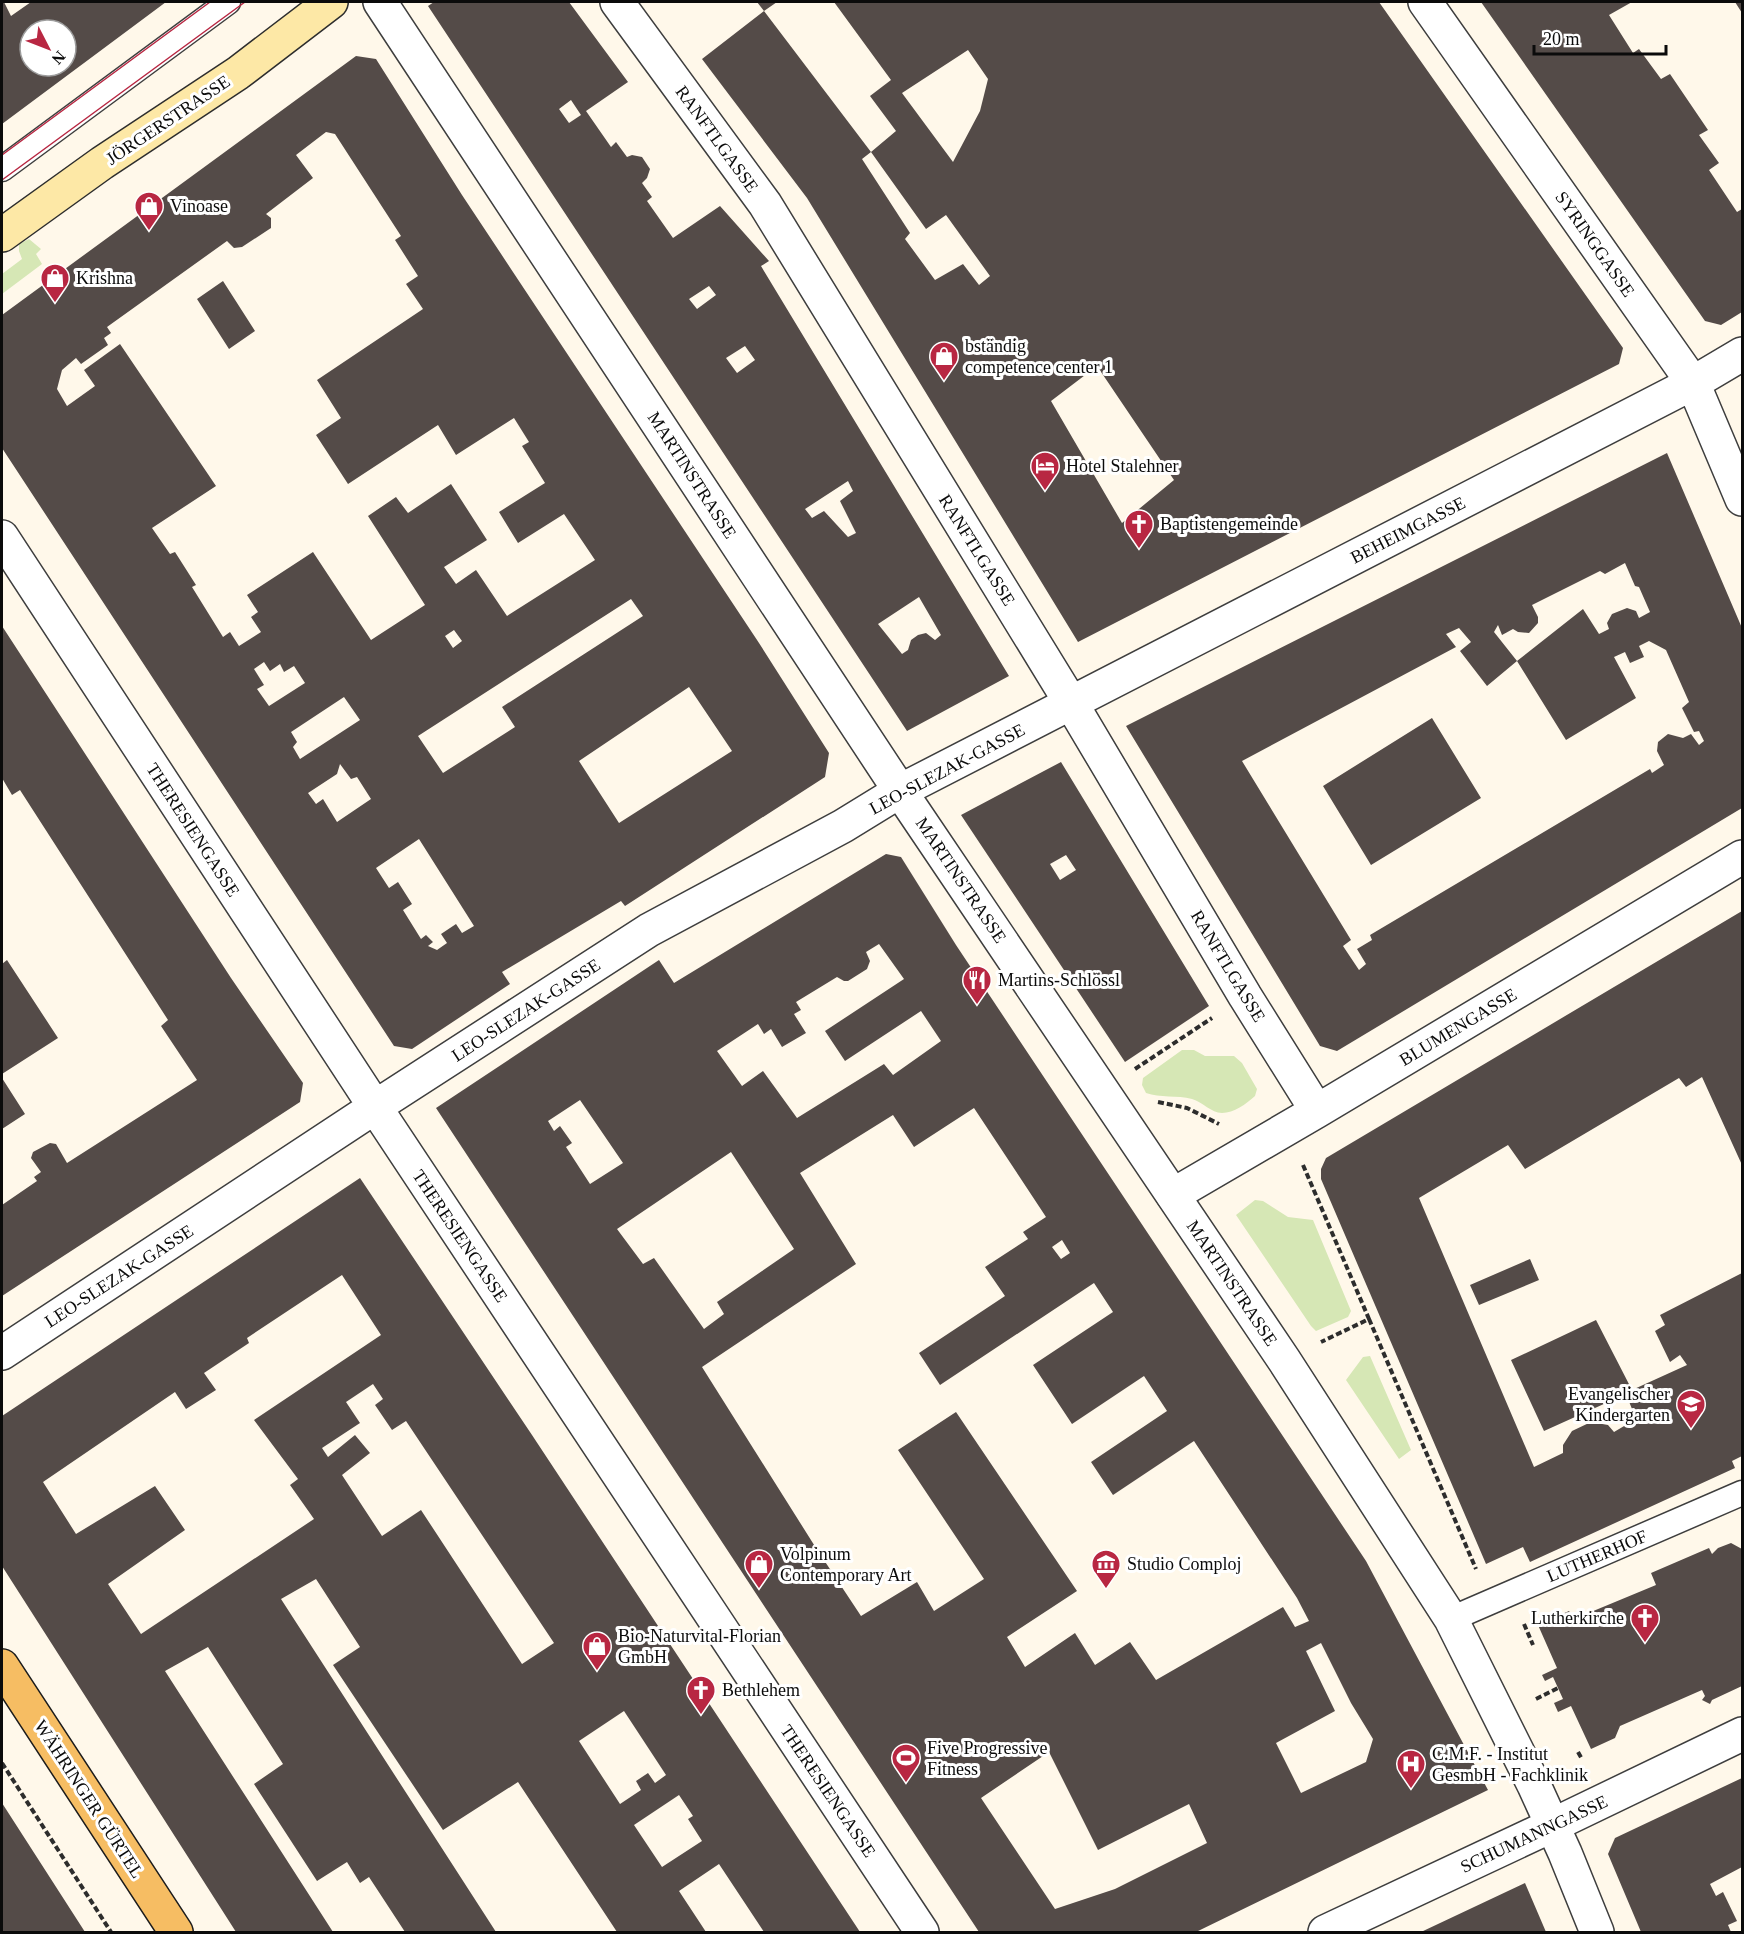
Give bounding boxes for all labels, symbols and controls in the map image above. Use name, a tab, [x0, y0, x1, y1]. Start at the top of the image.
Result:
north arrow	[18, 18, 78, 78]
scale bar	[1534, 18, 1666, 56]
text: 20 m	[1543, 29, 1580, 49]
text: N	[48, 48, 69, 68]
street label: JÖRGERSTRASSE	[102, 71, 234, 169]
street label: RANFTLGASSE	[672, 82, 762, 196]
street label: SYRINGGASSE	[1551, 187, 1639, 301]
shop icon: Vinoase	[133, 190, 165, 232]
place label: Vinoase	[170, 196, 228, 216]
shop icon: Krishna	[39, 262, 71, 304]
place label: Krishna	[76, 268, 133, 288]
place label: bständig competence center 1	[965, 336, 1113, 377]
shop icon: bständig competence center 1	[928, 340, 960, 382]
street label: MARTINSTRASSE	[644, 408, 740, 542]
hotel icon: Hotel Stalehner	[1029, 450, 1061, 492]
place label: Hotel Stalehner	[1066, 456, 1178, 476]
street label: RANFTLGASSE	[935, 491, 1019, 609]
street label: BEHEIMGASSE	[1347, 492, 1469, 568]
church icon: Baptistengemeinde	[1123, 508, 1155, 550]
place label: Baptistengemeinde	[1160, 514, 1298, 534]
street label: LEO-SLEZAK-GASSE	[866, 720, 1028, 818]
street label: THERESIENGASSE	[142, 760, 244, 900]
street label: MARTINSTRASSE	[912, 813, 1010, 947]
street label: RANFTLGASSE	[1187, 906, 1269, 1026]
street label: LEO-SLEZAK-GASSE	[448, 955, 604, 1065]
restaurant icon: Martins-Schlössl	[961, 964, 993, 1006]
place label: Martins-Schlössl	[998, 970, 1120, 990]
street label: BLUMENGASSE	[1396, 984, 1520, 1070]
street label: THERESIENGASSE	[408, 1166, 512, 1306]
street label: MARTINSTRASSE	[1183, 1216, 1281, 1350]
street label: LEO-SLEZAK-GASSE	[41, 1221, 197, 1331]
place label: Evangelischer Kindergarten	[1568, 1384, 1670, 1425]
school or university icon: Evangelischer Kindergarten	[1675, 1388, 1707, 1430]
street label: LUTHERHOF	[1544, 1526, 1650, 1586]
place label: Volpinum Contemporary Art	[780, 1544, 911, 1585]
shop icon: Volpinum Contemporary Art	[743, 1548, 775, 1590]
museum icon: Studio Comploj	[1090, 1548, 1122, 1590]
place label: Studio Comploj	[1127, 1554, 1242, 1574]
church icon: Lutherkirche	[1629, 1602, 1661, 1644]
place label: Lutherkirche	[1531, 1608, 1624, 1628]
place label: Bio-Naturvital-Florian GmbH	[618, 1626, 781, 1667]
shop icon: Bio-Naturvital-Florian GmbH	[581, 1630, 613, 1672]
church icon: Bethlehem	[685, 1674, 717, 1716]
place label: Bethlehem	[722, 1680, 800, 1700]
street label: WÄHRINGER GÜRTEL	[30, 1716, 148, 1882]
street label: THERESIENGASSE	[776, 1721, 880, 1861]
place label: Five Progressive Fitness	[927, 1738, 1048, 1779]
sports icon: Five Progressive Fitness	[890, 1742, 922, 1784]
place label: C.M.F. - Institut GesmbH - Fachklinik	[1432, 1744, 1588, 1785]
hospital icon: C.M.F. - Institut GesmbH - Fachklinik	[1395, 1748, 1427, 1790]
street label: SCHUMANNGASSE	[1457, 1791, 1611, 1877]

